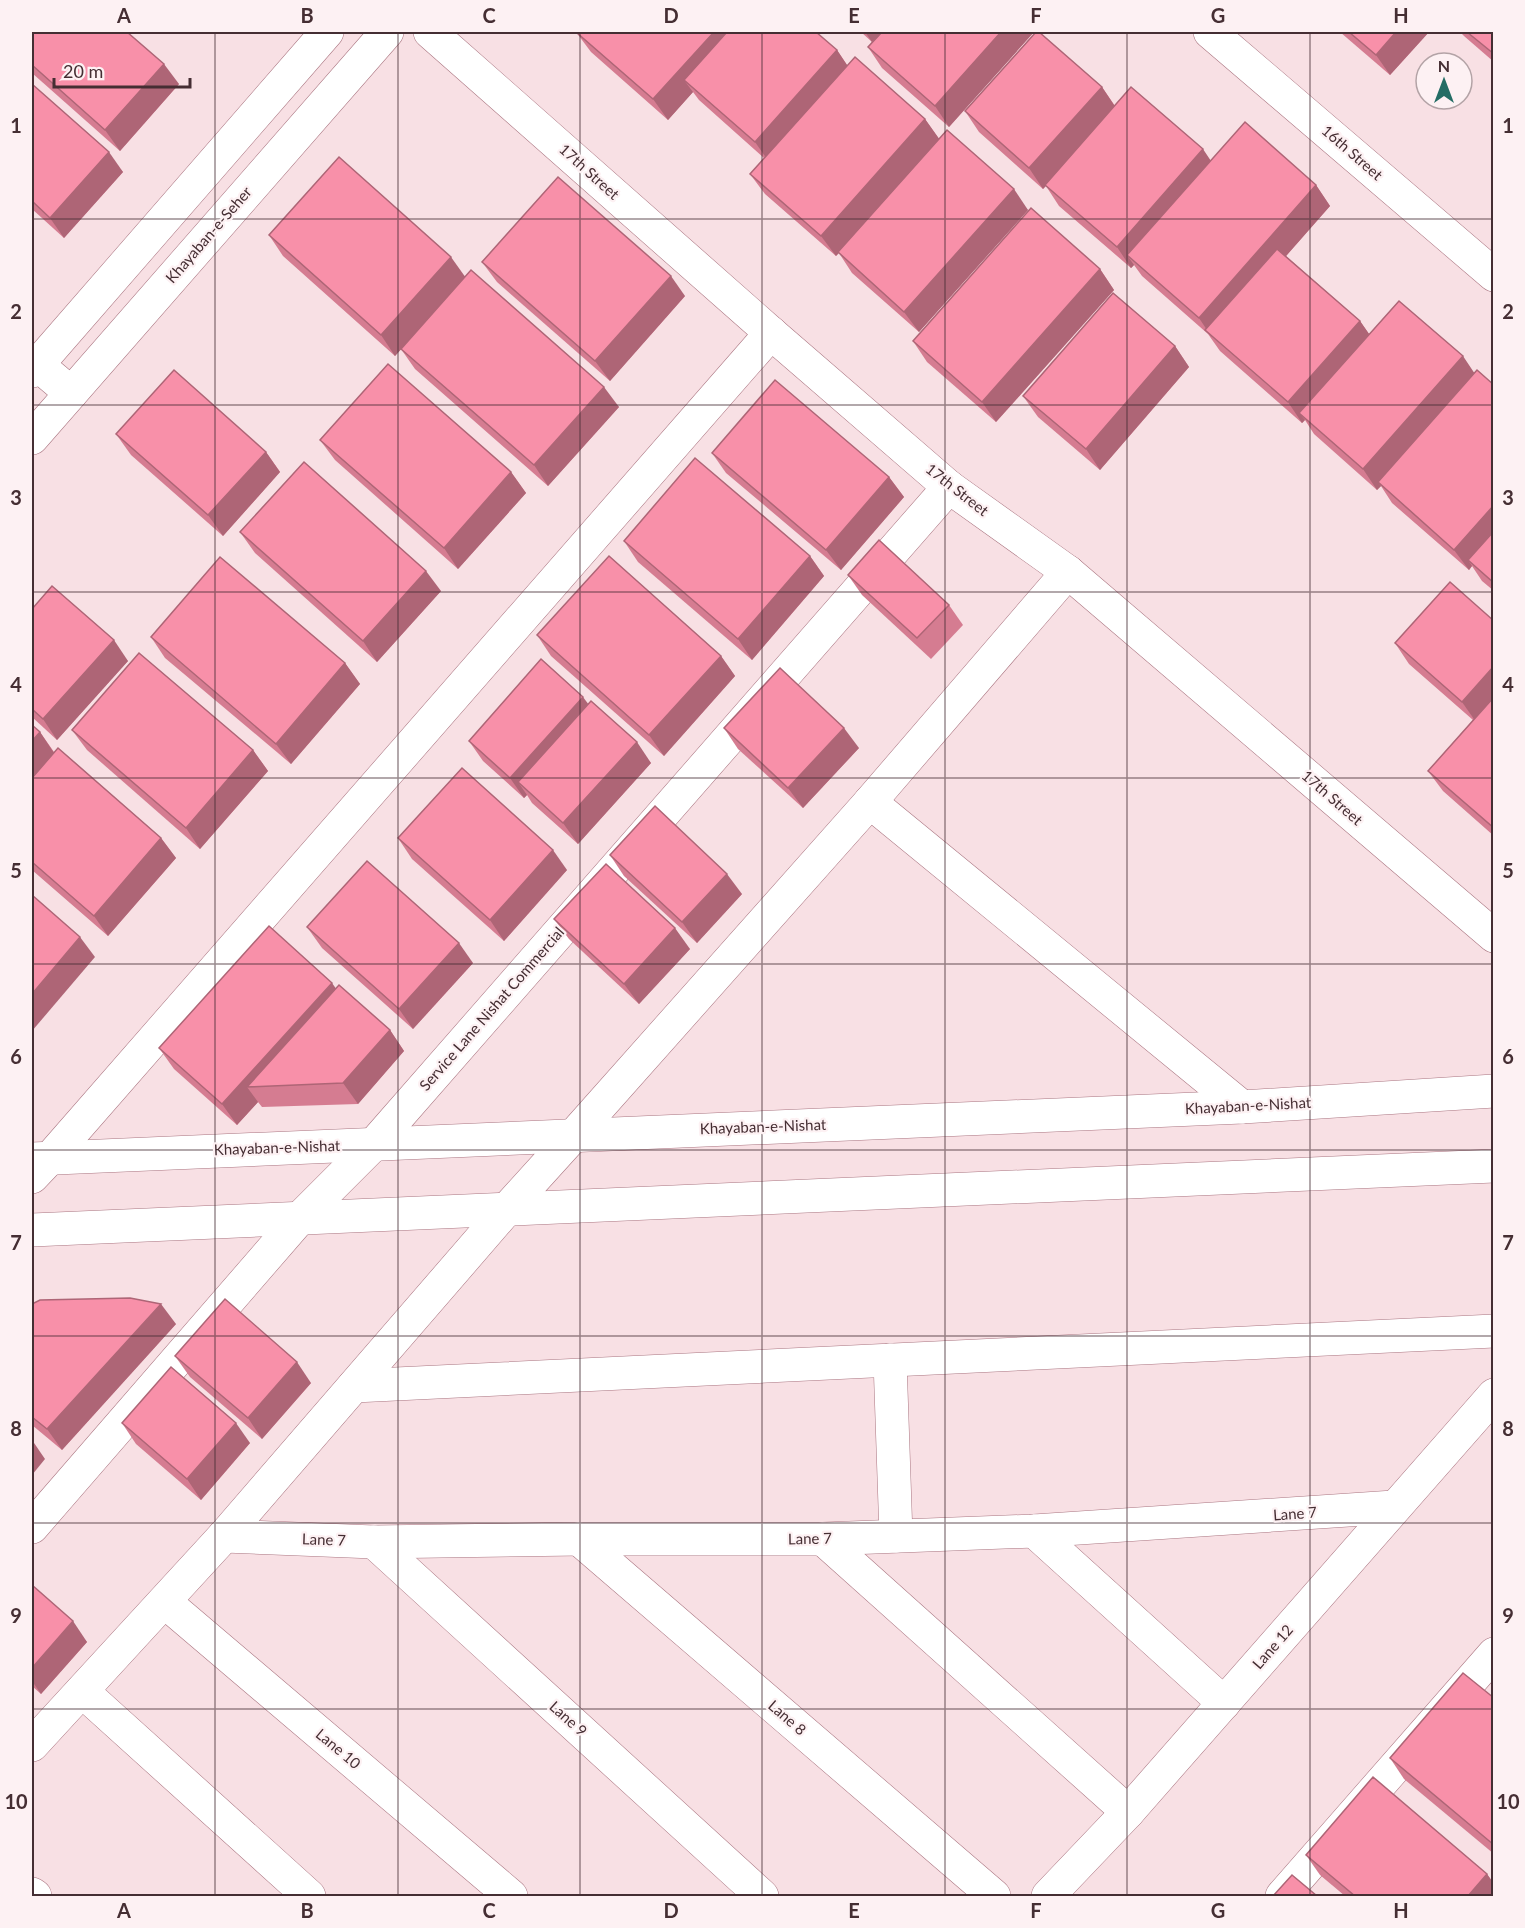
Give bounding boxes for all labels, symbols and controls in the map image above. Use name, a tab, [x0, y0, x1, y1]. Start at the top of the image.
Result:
text: A	[116, 3, 131, 27]
text: B	[300, 3, 314, 27]
text: C	[482, 3, 496, 27]
text: D	[663, 3, 679, 27]
text: E	[848, 3, 860, 27]
text: F	[1030, 3, 1042, 27]
text: G	[1211, 3, 1225, 27]
text: H	[1393, 3, 1409, 27]
scale bar	[54, 51, 190, 89]
north arrow	[1414, 51, 1474, 111]
text: N	[1438, 56, 1450, 75]
text: 20 m	[63, 60, 103, 82]
text: 1	[10, 113, 22, 137]
text: 1	[1502, 113, 1514, 137]
street label: 16th Street	[1319, 121, 1387, 184]
street label: 17th Street	[556, 140, 624, 203]
street label: Khayaban-e-Seher	[162, 182, 255, 286]
text: 2	[10, 299, 22, 323]
text: 2	[1502, 299, 1514, 323]
street label: 17th Street	[923, 459, 993, 520]
text: 3	[10, 485, 22, 509]
text: 3	[1502, 485, 1514, 509]
text: 4	[10, 672, 22, 696]
text: 4	[1502, 672, 1514, 696]
street label: 17th Street	[1299, 766, 1367, 829]
text: 5	[10, 858, 22, 882]
text: 5	[1502, 858, 1514, 882]
street label: Service Lane Nishat Commercial	[415, 923, 567, 1094]
text: 6	[10, 1044, 22, 1068]
text: 6	[1502, 1044, 1514, 1068]
street label: Khayaban-e-Nishat	[1184, 1093, 1312, 1117]
street label: Khayaban-e-Nishat	[699, 1115, 827, 1137]
street label: Khayaban-e-Nishat	[213, 1136, 341, 1158]
text: 7	[10, 1230, 22, 1254]
text: 7	[1502, 1230, 1514, 1254]
text: 8	[10, 1416, 22, 1440]
text: 8	[1502, 1416, 1514, 1440]
street label: Lane 7	[1272, 1502, 1318, 1524]
street label: Lane 7	[302, 1529, 347, 1549]
street label: Lane 7	[788, 1529, 832, 1547]
text: 9	[10, 1603, 22, 1627]
text: 9	[1502, 1603, 1514, 1627]
street label: Lane 12	[1248, 1621, 1296, 1672]
street label: Lane 8	[765, 1696, 810, 1738]
street label: Lane 9	[546, 1697, 591, 1740]
street label: Lane 10	[313, 1724, 365, 1772]
text: 10	[4, 1789, 28, 1813]
text: 10	[1496, 1789, 1520, 1813]
text: A	[116, 1898, 131, 1922]
text: B	[300, 1898, 314, 1922]
text: C	[482, 1898, 496, 1922]
text: D	[663, 1898, 679, 1922]
text: E	[848, 1898, 860, 1922]
text: F	[1030, 1898, 1042, 1922]
text: G	[1211, 1898, 1225, 1922]
text: H	[1393, 1898, 1409, 1922]

